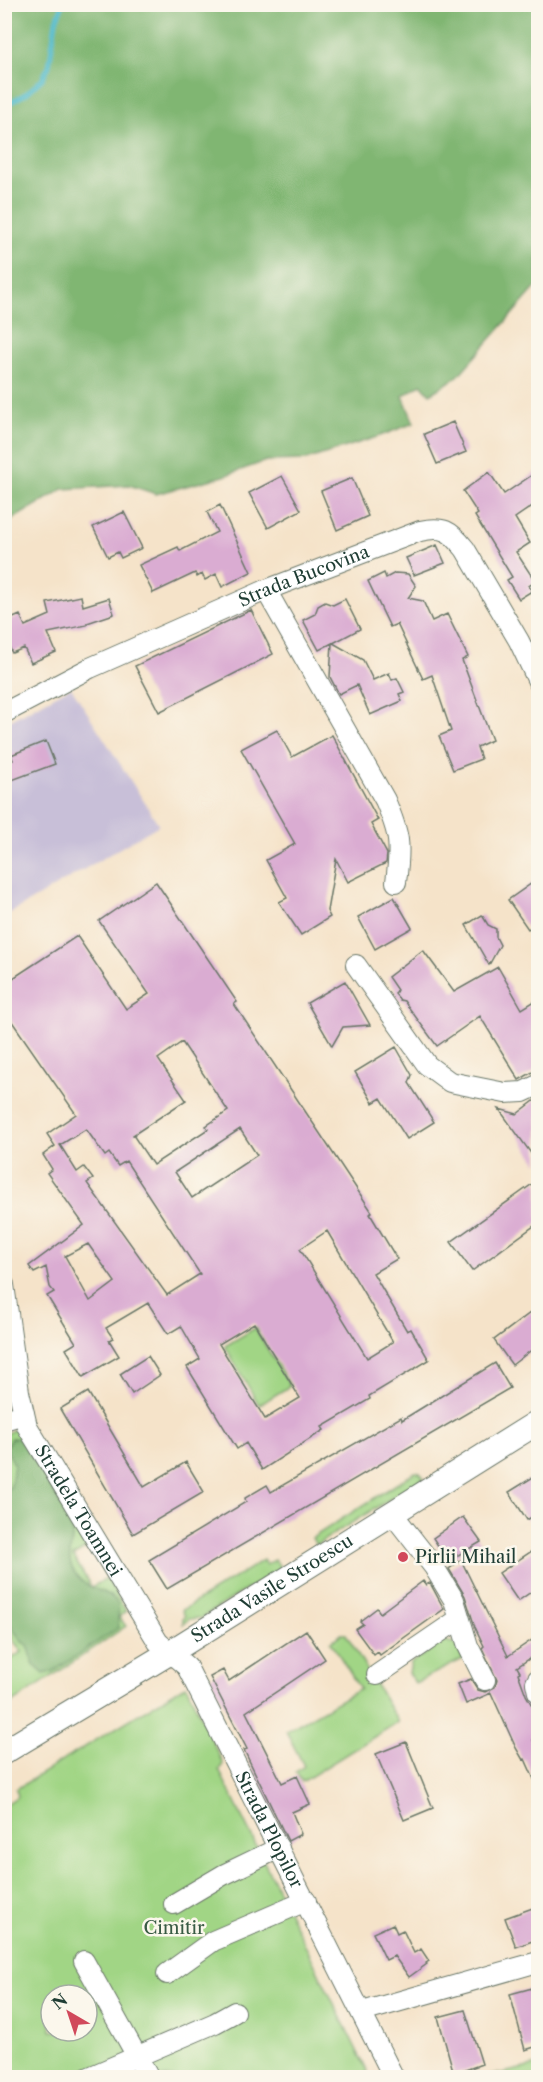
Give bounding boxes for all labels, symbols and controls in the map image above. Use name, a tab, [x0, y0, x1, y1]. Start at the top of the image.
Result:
street label: Strada Bucovina	[235, 540, 373, 612]
street label: Stradela Toamnei	[30, 1441, 127, 1581]
street label: Strada Vasile Stroescu	[187, 1530, 357, 1647]
place label: Pirlii Mihail	[415, 1546, 516, 1568]
marker: Pirlii Mihail	[396, 1550, 410, 1564]
street label: Strada Plopilor	[230, 1767, 308, 1892]
park label: Cimitir	[143, 1917, 205, 1939]
north arrow	[39, 1983, 99, 2043]
text: N	[48, 1989, 71, 2013]

